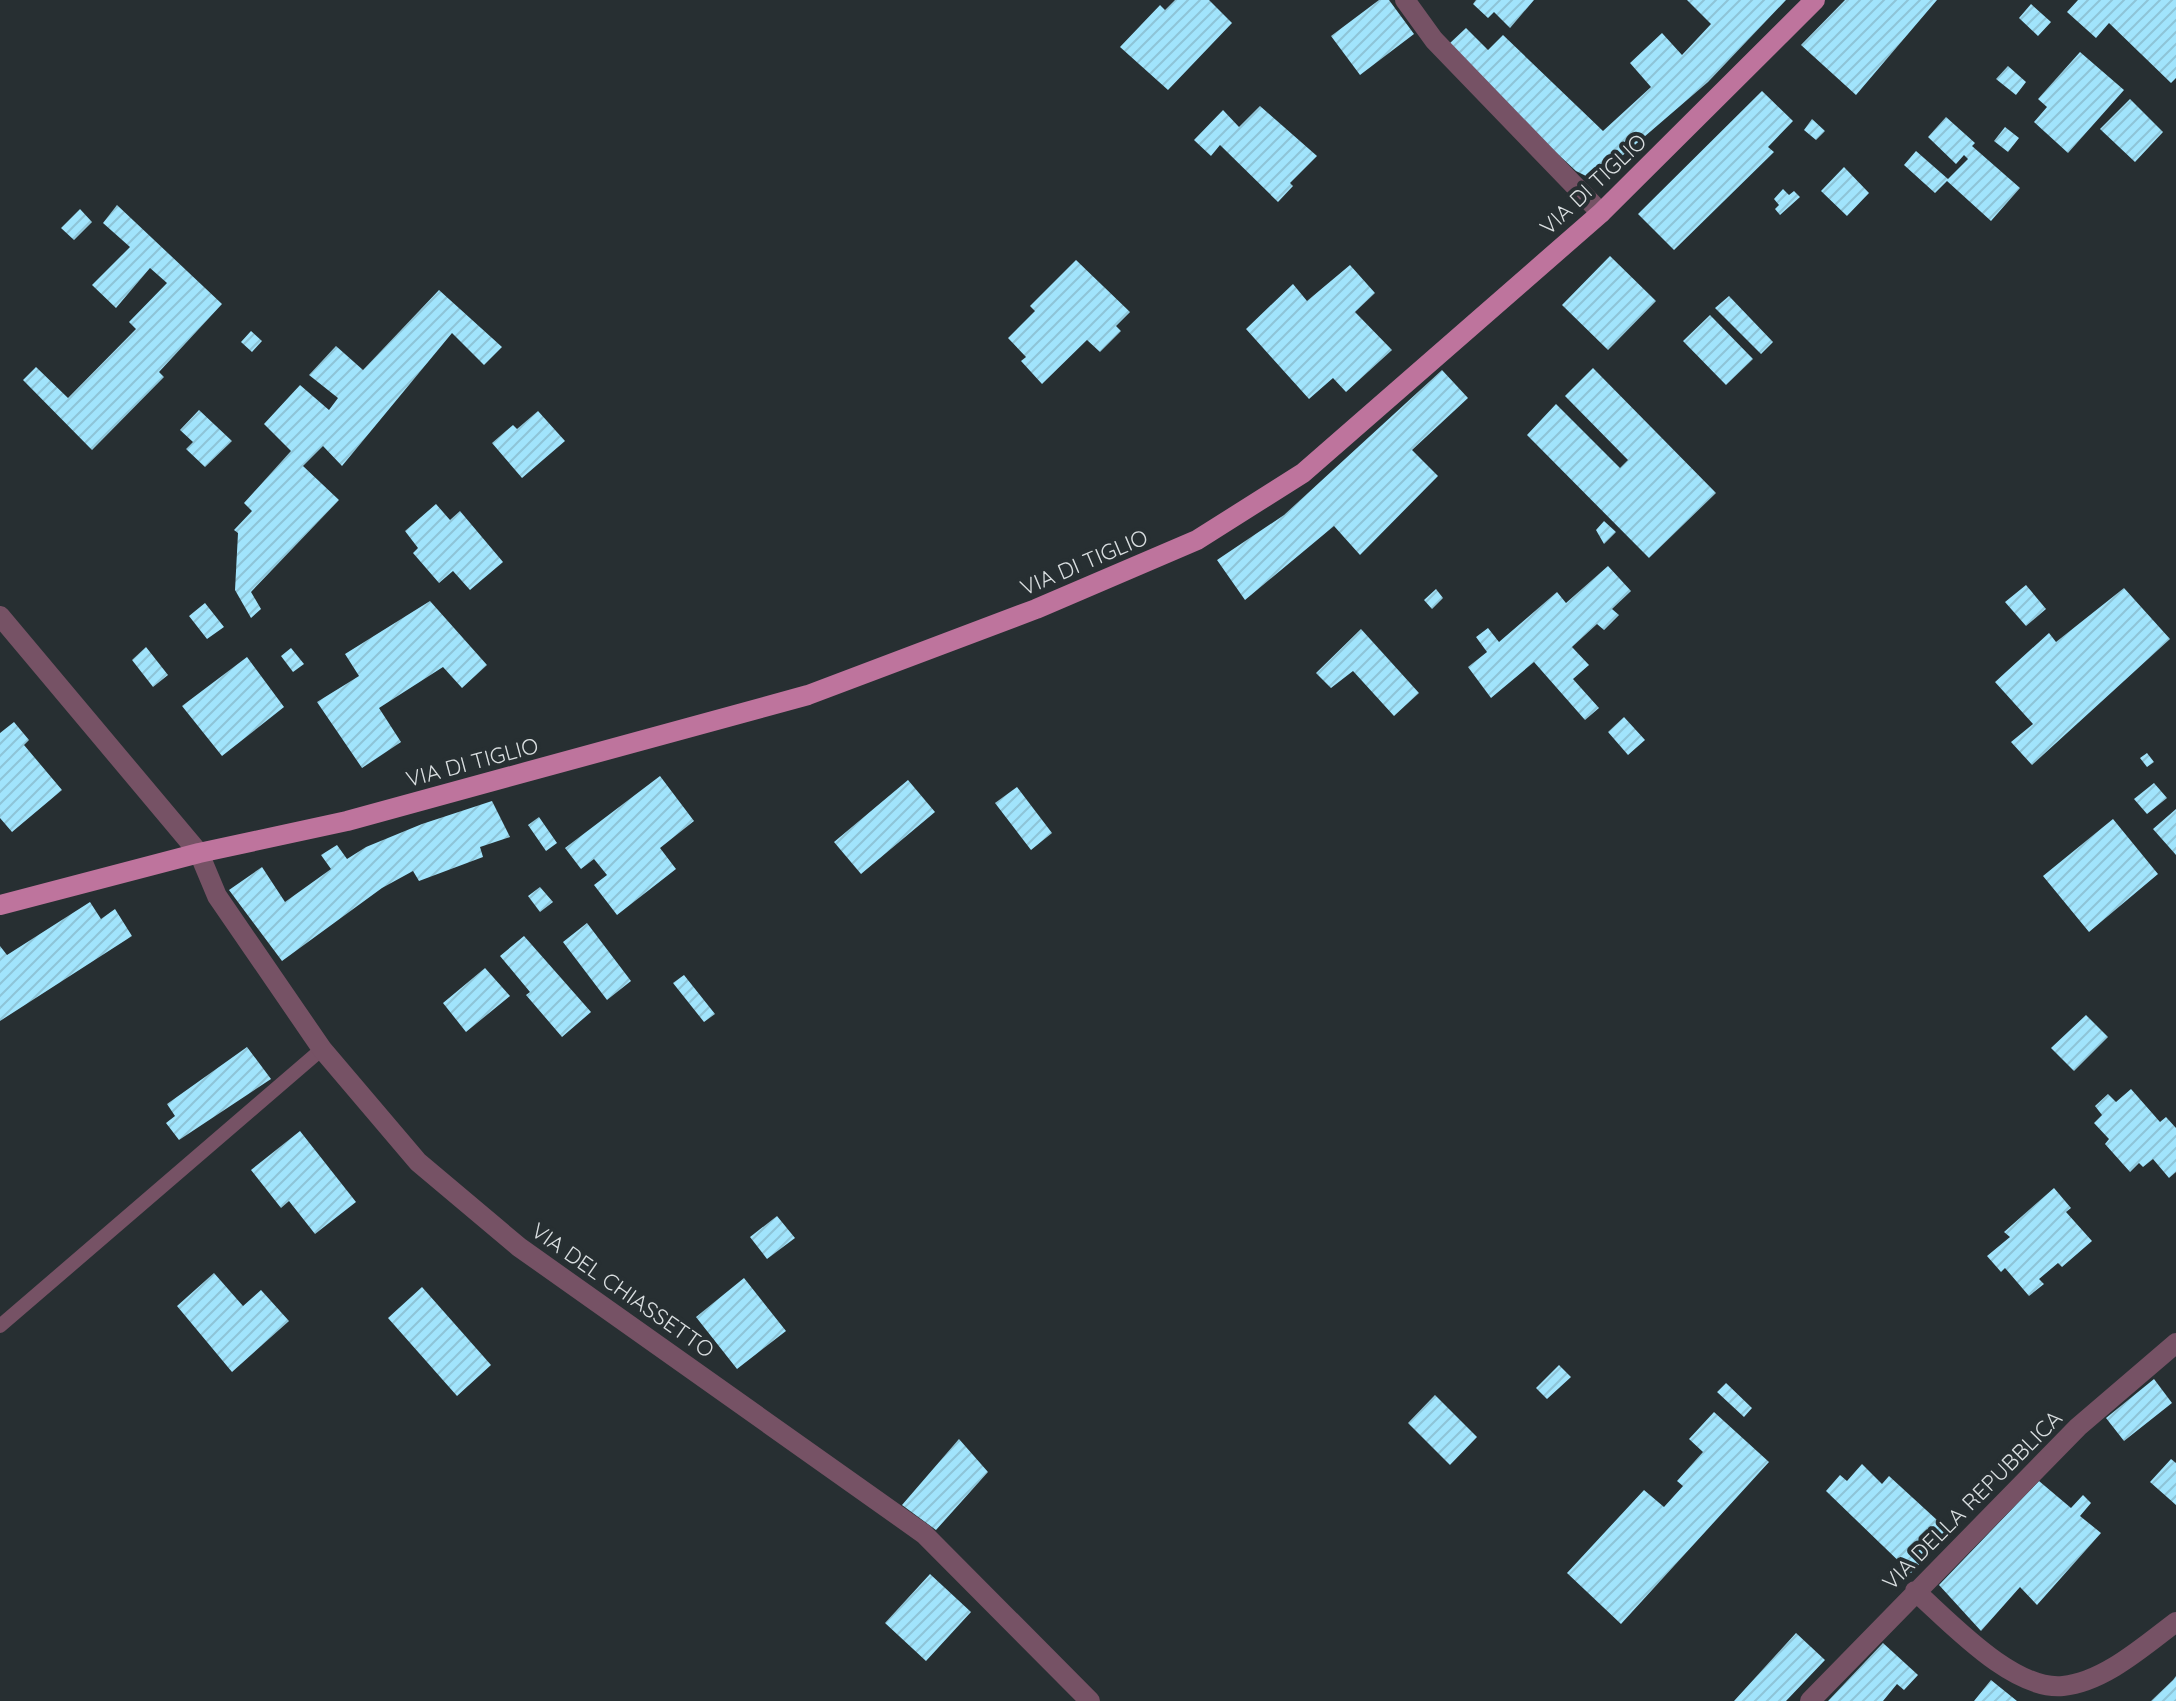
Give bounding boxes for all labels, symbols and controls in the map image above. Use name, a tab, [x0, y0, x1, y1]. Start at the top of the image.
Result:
street label: VIA DI TIGLIO	[1534, 127, 1652, 241]
street label: VIA DI TIGLIO	[1016, 523, 1152, 601]
street label: VIA DI TIGLIO	[403, 731, 541, 793]
street label: VIA DEL CHIASSETTO	[526, 1216, 720, 1364]
street label: VIA DELLA REPUBBLICA	[1876, 1404, 2068, 1596]

